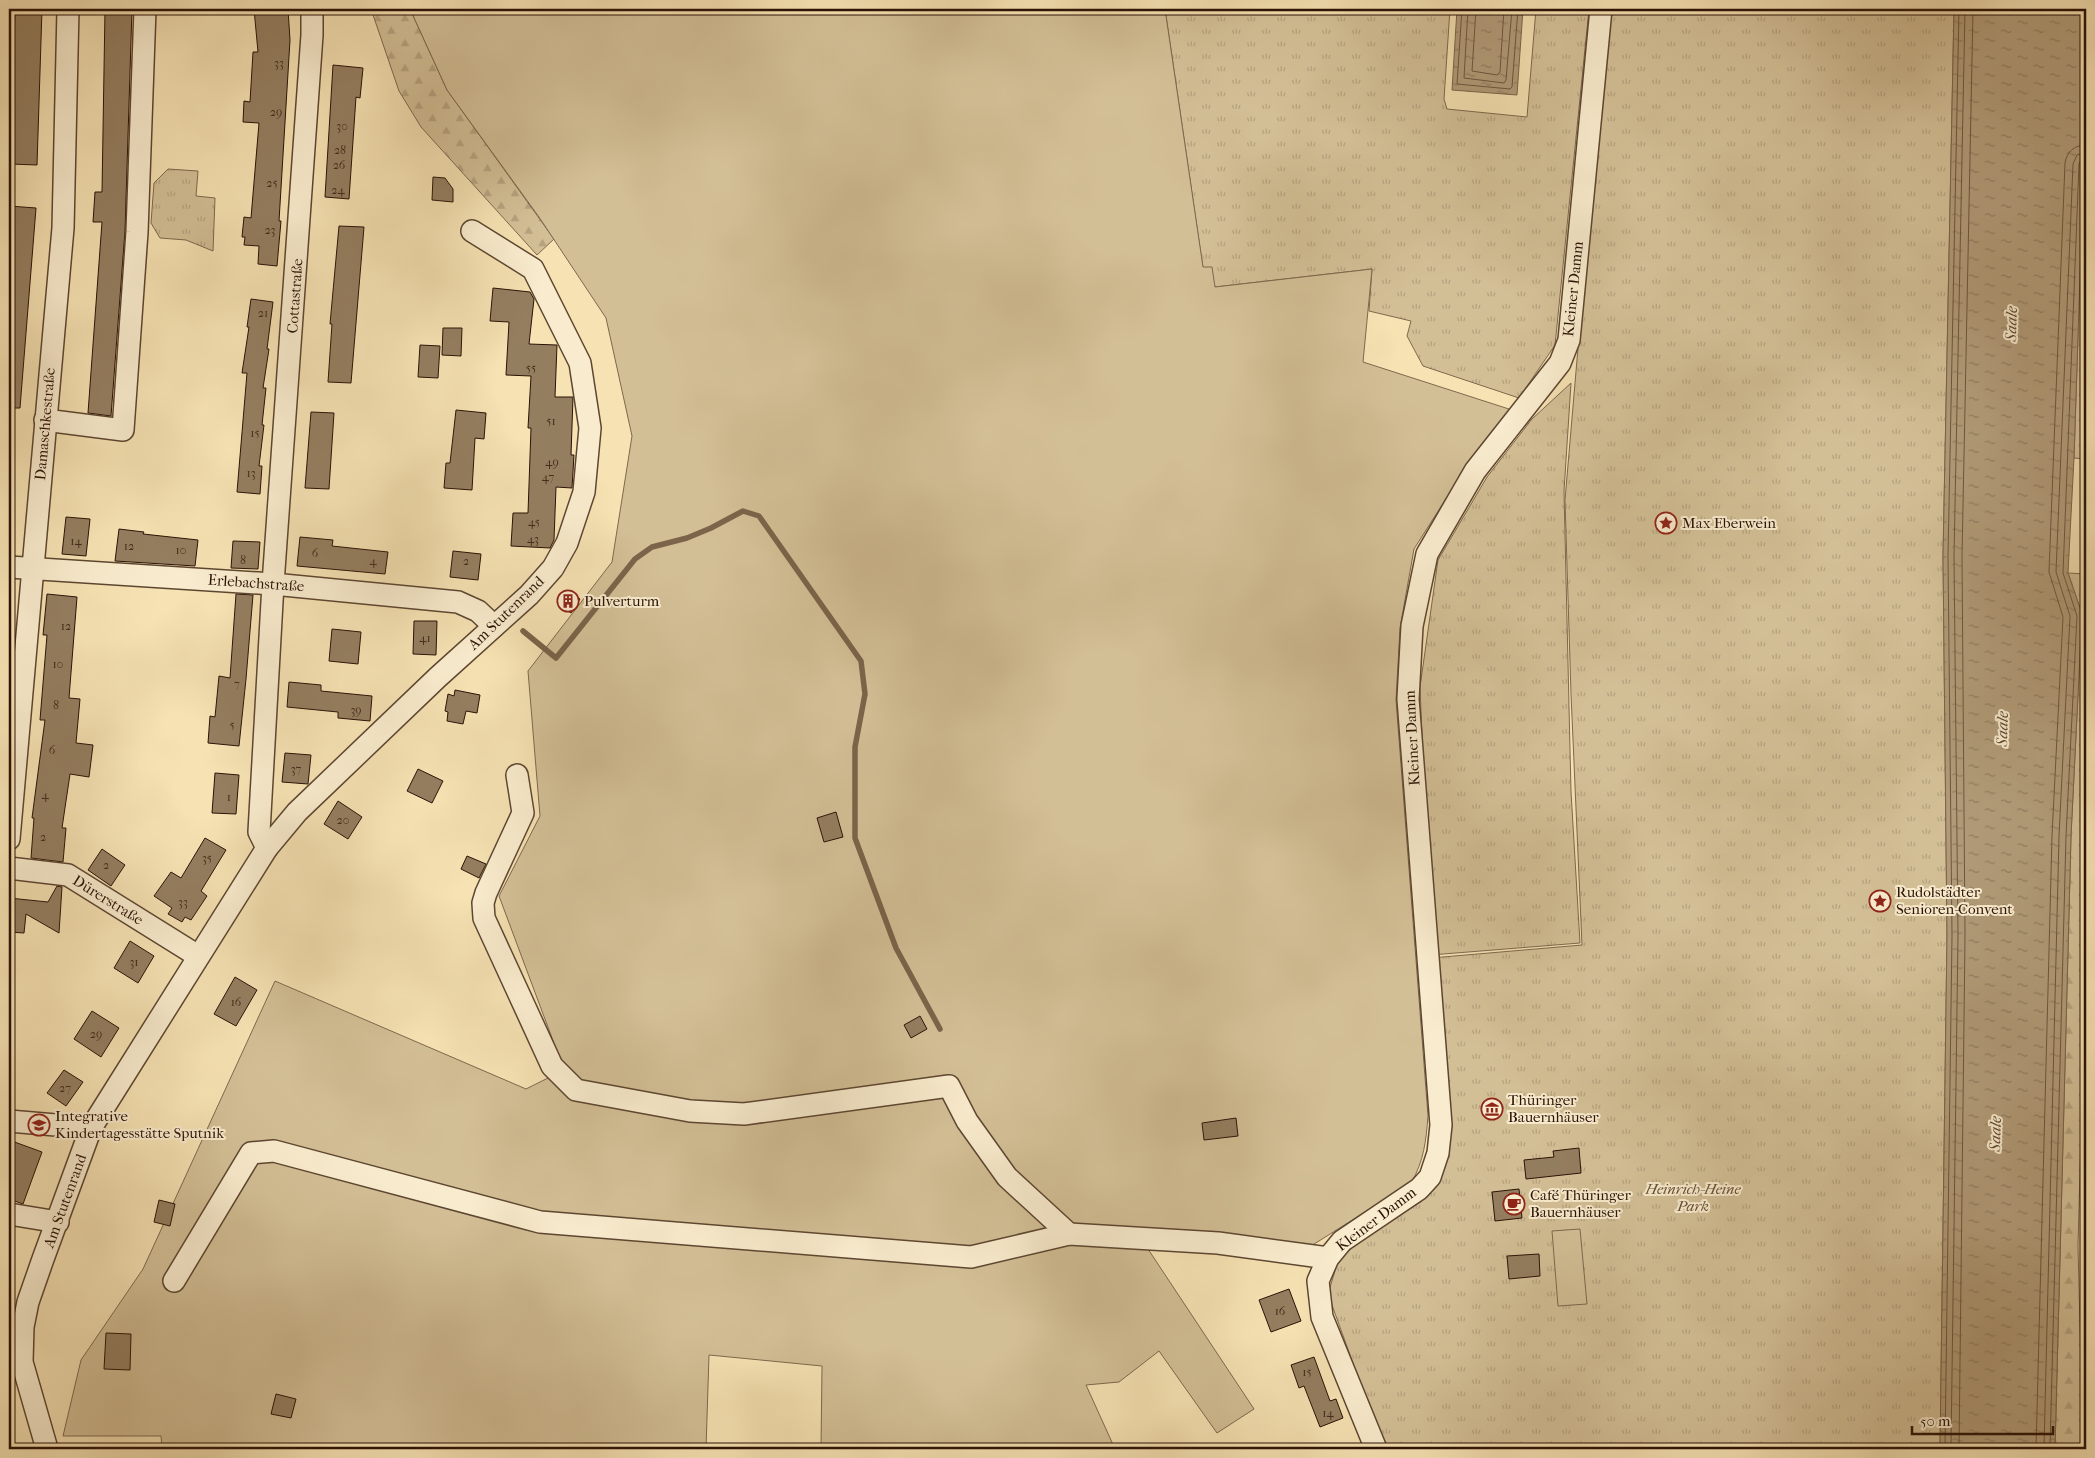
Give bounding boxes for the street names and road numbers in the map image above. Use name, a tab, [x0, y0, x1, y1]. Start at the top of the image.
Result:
street label: Kleiner Damm	[1559, 240, 1587, 338]
street label: Cottastraße	[283, 257, 307, 334]
street label: Damaschkestraße	[31, 366, 59, 481]
street label: Erlebachstraße	[207, 571, 305, 595]
street label: Am Stutenrand	[464, 572, 548, 654]
street label: Kleiner Damm	[1400, 689, 1423, 786]
street label: Dürerstraße	[69, 871, 147, 929]
street label: Am Stutenrand	[39, 1151, 91, 1251]
street label: Kleiner Damm	[1332, 1183, 1420, 1255]

